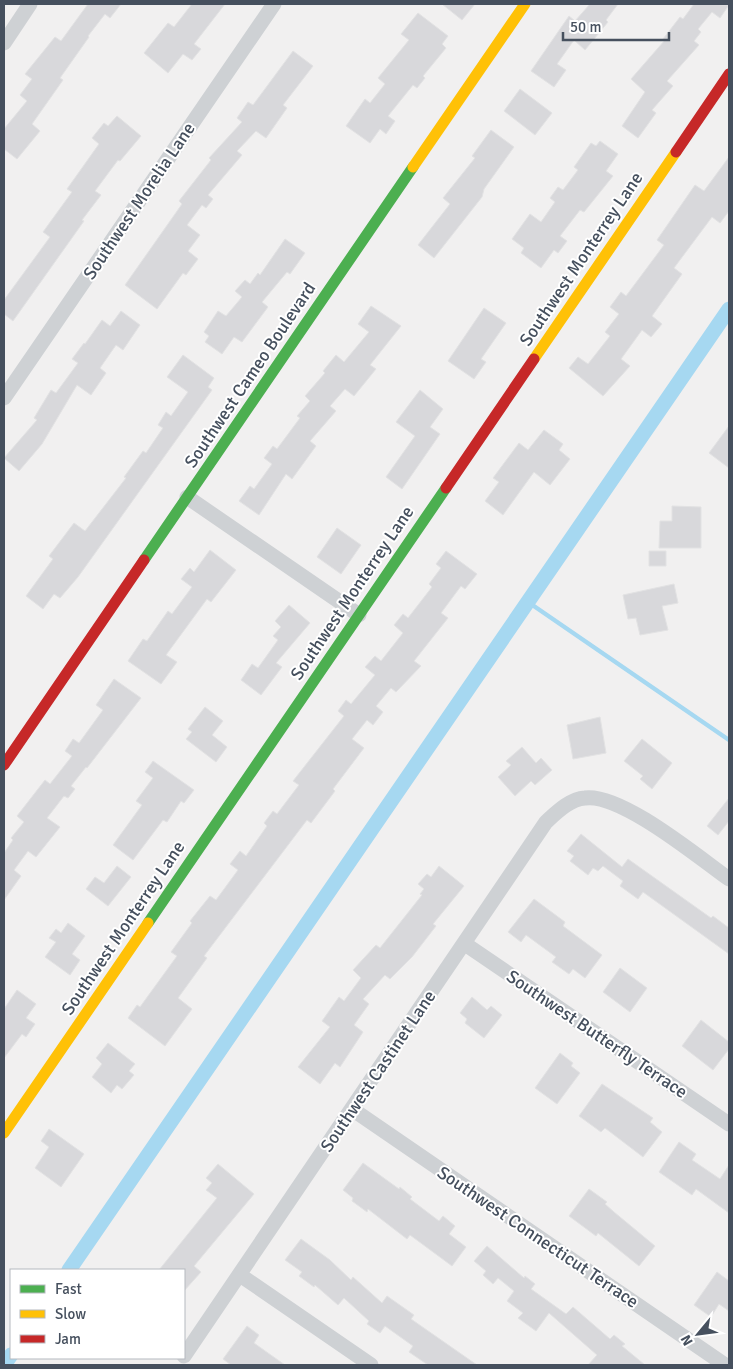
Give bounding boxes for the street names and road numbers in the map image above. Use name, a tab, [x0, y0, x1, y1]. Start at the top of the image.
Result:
street label: Southwest Morelia Lane	[78, 118, 200, 284]
street label: Southwest Monterrey Lane	[515, 168, 647, 350]
street label: Southwest Cameo Boulevard	[180, 278, 320, 472]
street label: Southwest Monterrey Lane	[286, 502, 418, 684]
street label: Southwest Monterrey Lane	[57, 837, 189, 1019]
street label: Southwest Butterfly Terrace	[502, 965, 692, 1103]
street label: Southwest Castinet Lane	[316, 986, 440, 1156]
street label: Southwest Connecticut Terrace	[433, 1161, 643, 1313]

